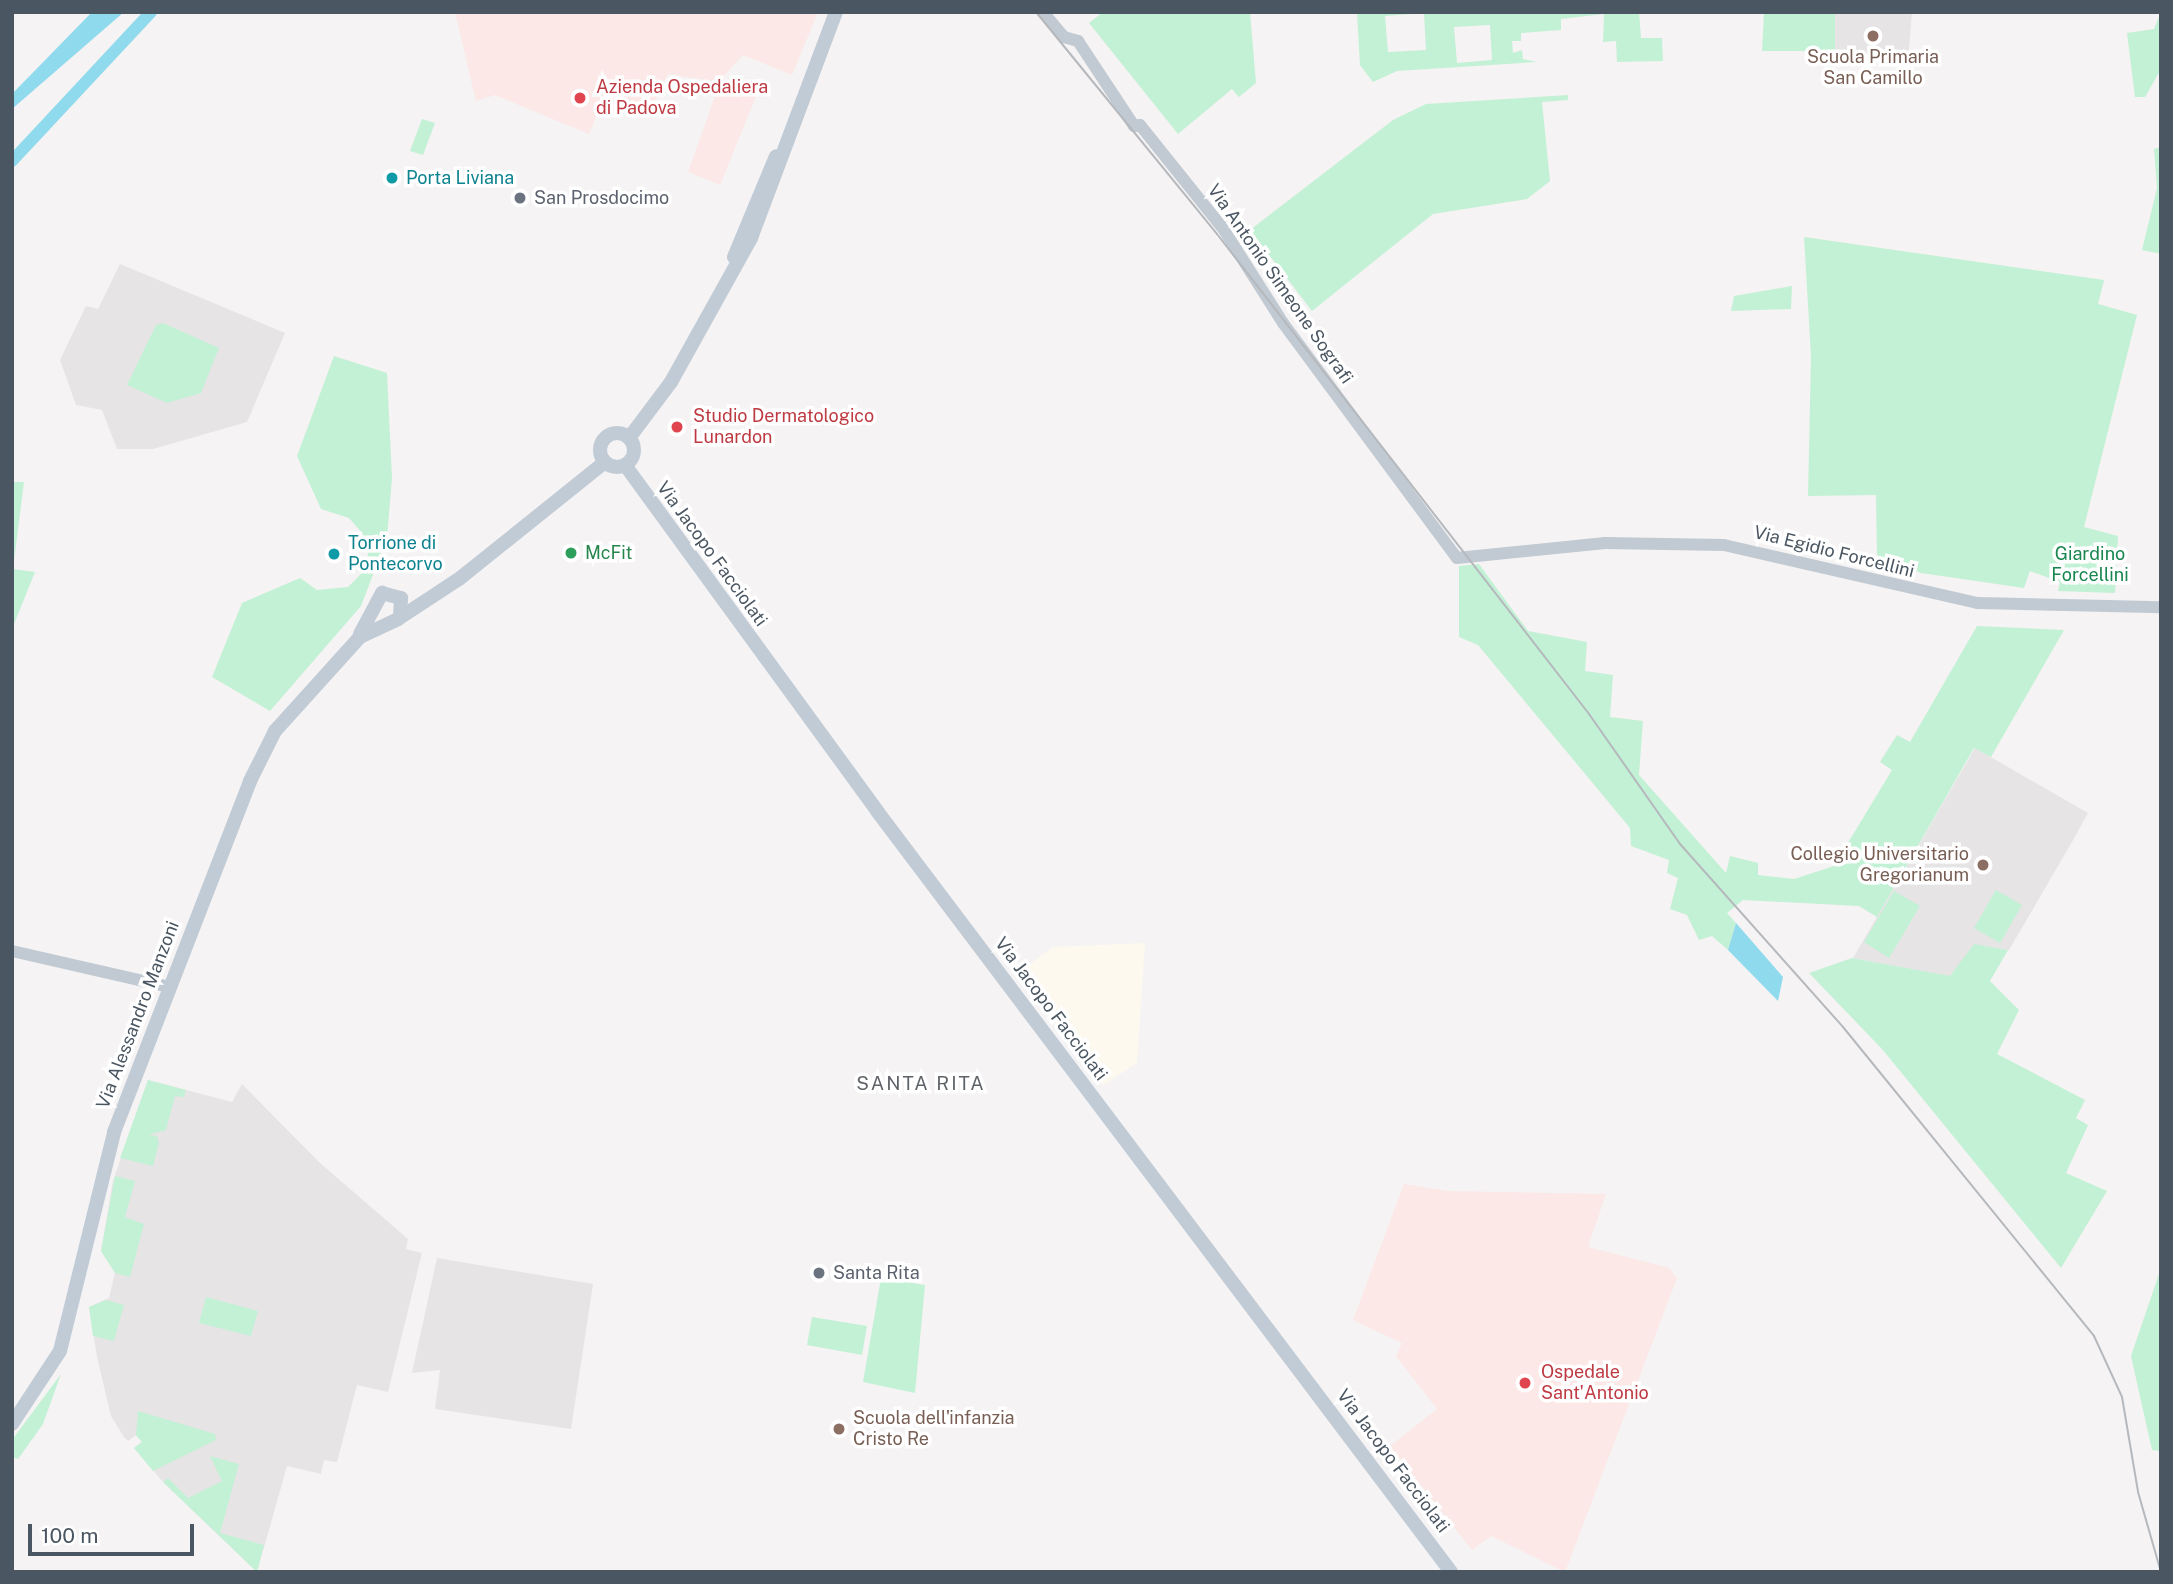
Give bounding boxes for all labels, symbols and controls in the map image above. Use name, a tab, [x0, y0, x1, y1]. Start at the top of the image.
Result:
marker: Scuola Primaria San Camillo	[1865, 28, 1881, 44]
place label: Scuola Primaria San Camillo	[1807, 47, 1939, 90]
place label: Azienda Ospedaliera di Padova	[596, 77, 768, 119]
marker: Azienda Ospedaliera di Padova	[570, 88, 590, 108]
place label: Porta Liviana	[406, 167, 514, 189]
marker: Porta Liviana	[384, 170, 400, 186]
street label: Via Antonio Simeone Sografi	[1203, 180, 1357, 388]
place label: San Prosdocimo	[534, 187, 669, 209]
marker: San Prosdocimo	[512, 190, 528, 206]
place label: Studio Dermatologico Lunardon	[693, 406, 874, 448]
marker: Studio Dermatologico Lunardon	[667, 417, 687, 437]
street label: Via Jacopo Facciolati	[652, 477, 772, 631]
street label: Via Egidio Forcellini	[1751, 522, 1917, 582]
place label: Torrione di Pontecorvo	[348, 533, 443, 576]
place label: McFit	[585, 542, 633, 564]
park label: Giardino Forcellini	[2051, 544, 2129, 586]
marker: McFit	[563, 545, 579, 561]
marker: Torrione di Pontecorvo	[326, 546, 342, 562]
place label: Collegio Universitario Gregorianum	[1790, 844, 1969, 886]
marker: Collegio Universitario Gregorianum	[1975, 857, 1991, 873]
street label: Via Alessandro Manzoni	[92, 918, 184, 1112]
street label: Via Jacopo Facciolati	[990, 933, 1112, 1085]
district label: SANTA RITA	[858, 1073, 984, 1095]
place label: Santa Rita	[833, 1262, 920, 1284]
marker: Santa Rita	[811, 1265, 827, 1281]
place label: Ospedale Sant'Antonio	[1541, 1362, 1649, 1404]
marker: Ospedale Sant'Antonio	[1515, 1373, 1535, 1393]
street label: Via Jacopo Facciolati	[1332, 1385, 1454, 1537]
place label: Scuola dell'infanzia Cristo Re	[853, 1408, 1015, 1450]
marker: Scuola dell'infanzia Cristo Re	[831, 1421, 847, 1437]
scale bar	[32, 1510, 198, 1554]
text: 100 m	[41, 1523, 98, 1548]

